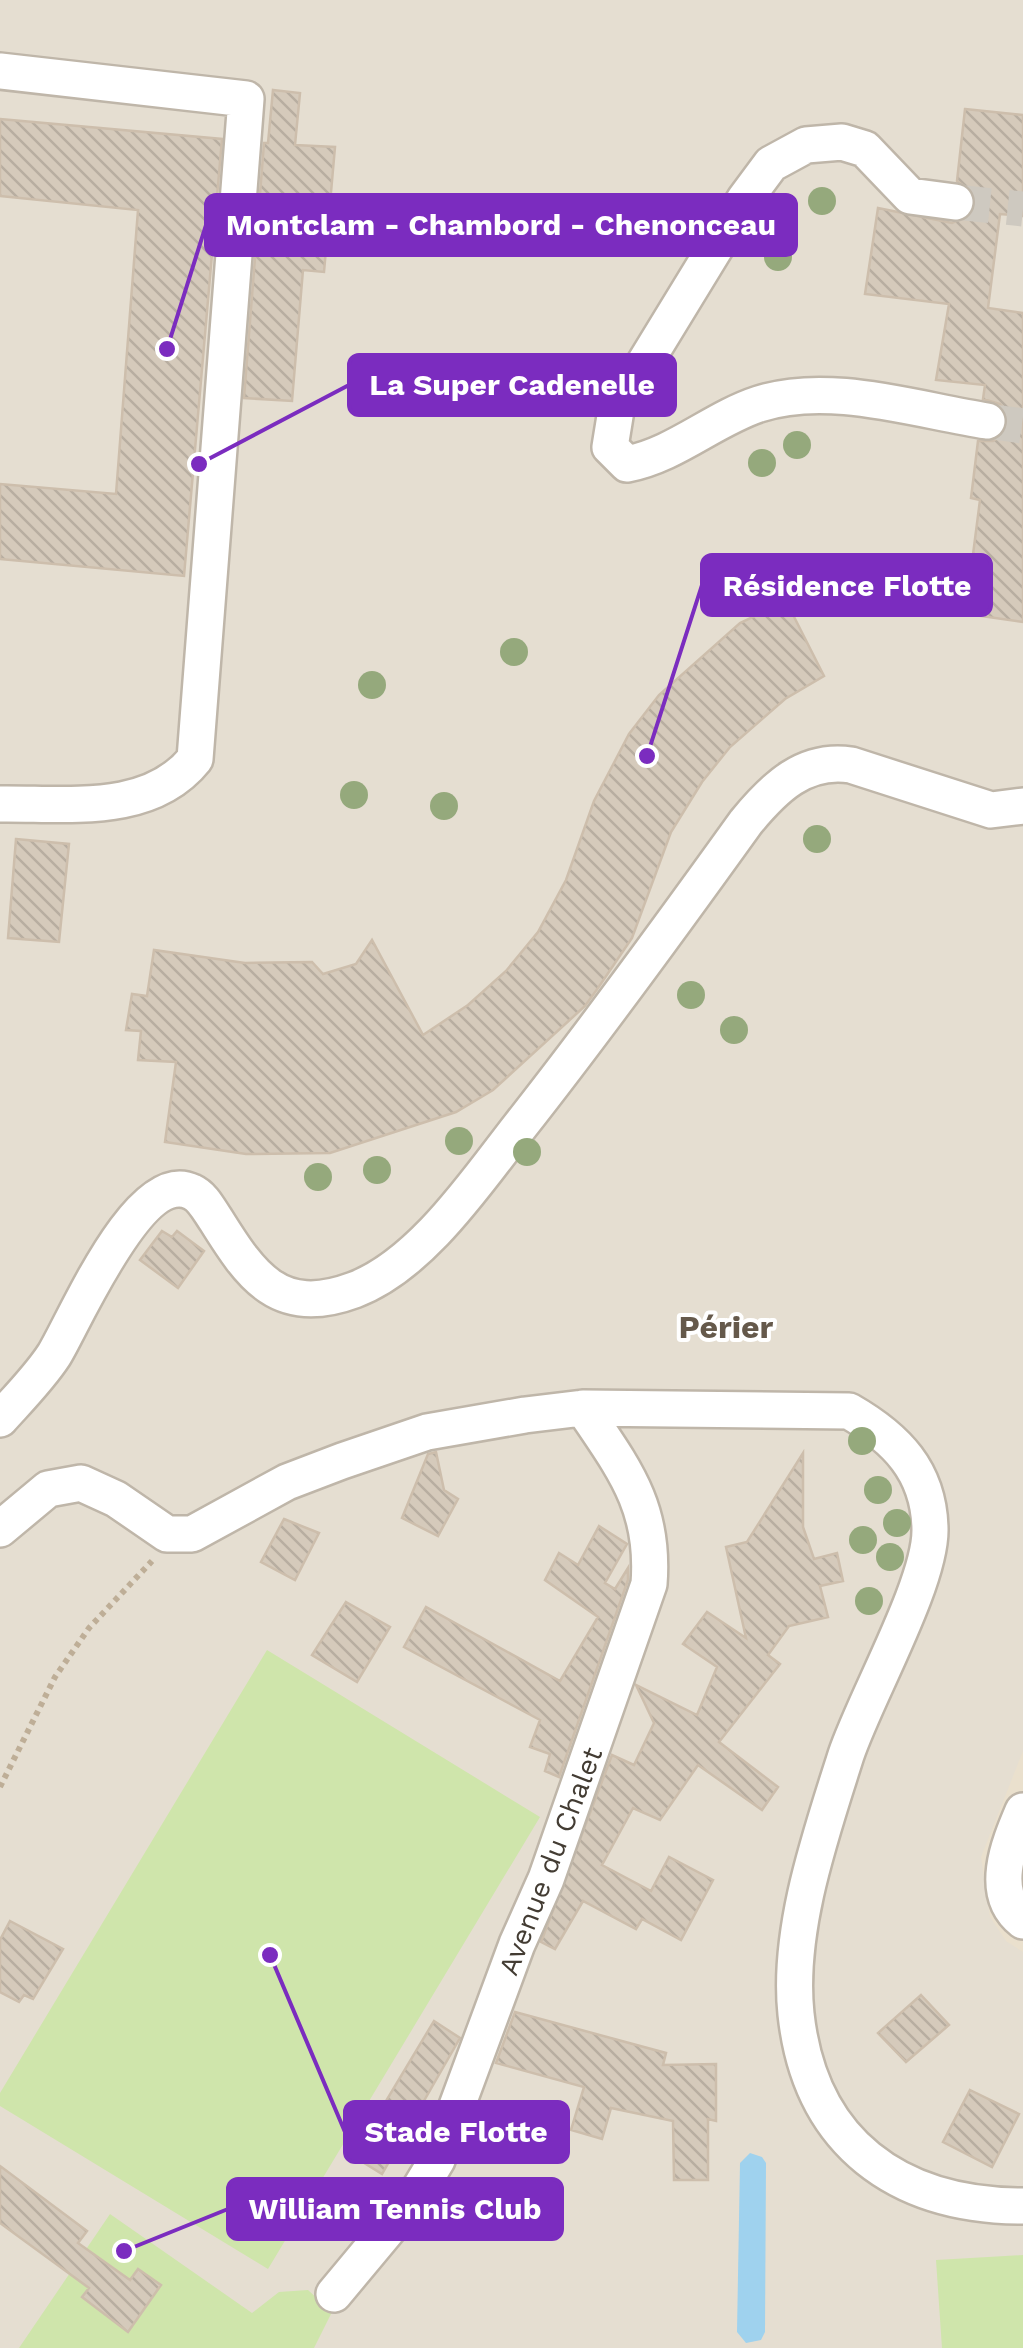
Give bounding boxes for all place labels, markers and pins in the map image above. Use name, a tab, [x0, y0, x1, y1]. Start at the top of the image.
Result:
callout: Montclam - Chambord - Chenonceau	[206, 195, 796, 255]
callout: La Super Cadenelle	[349, 355, 675, 415]
callout: Résidence Flotte	[702, 555, 991, 615]
callout: Stade Flotte	[345, 2102, 568, 2162]
callout: William Tennis Club	[228, 2179, 562, 2239]

